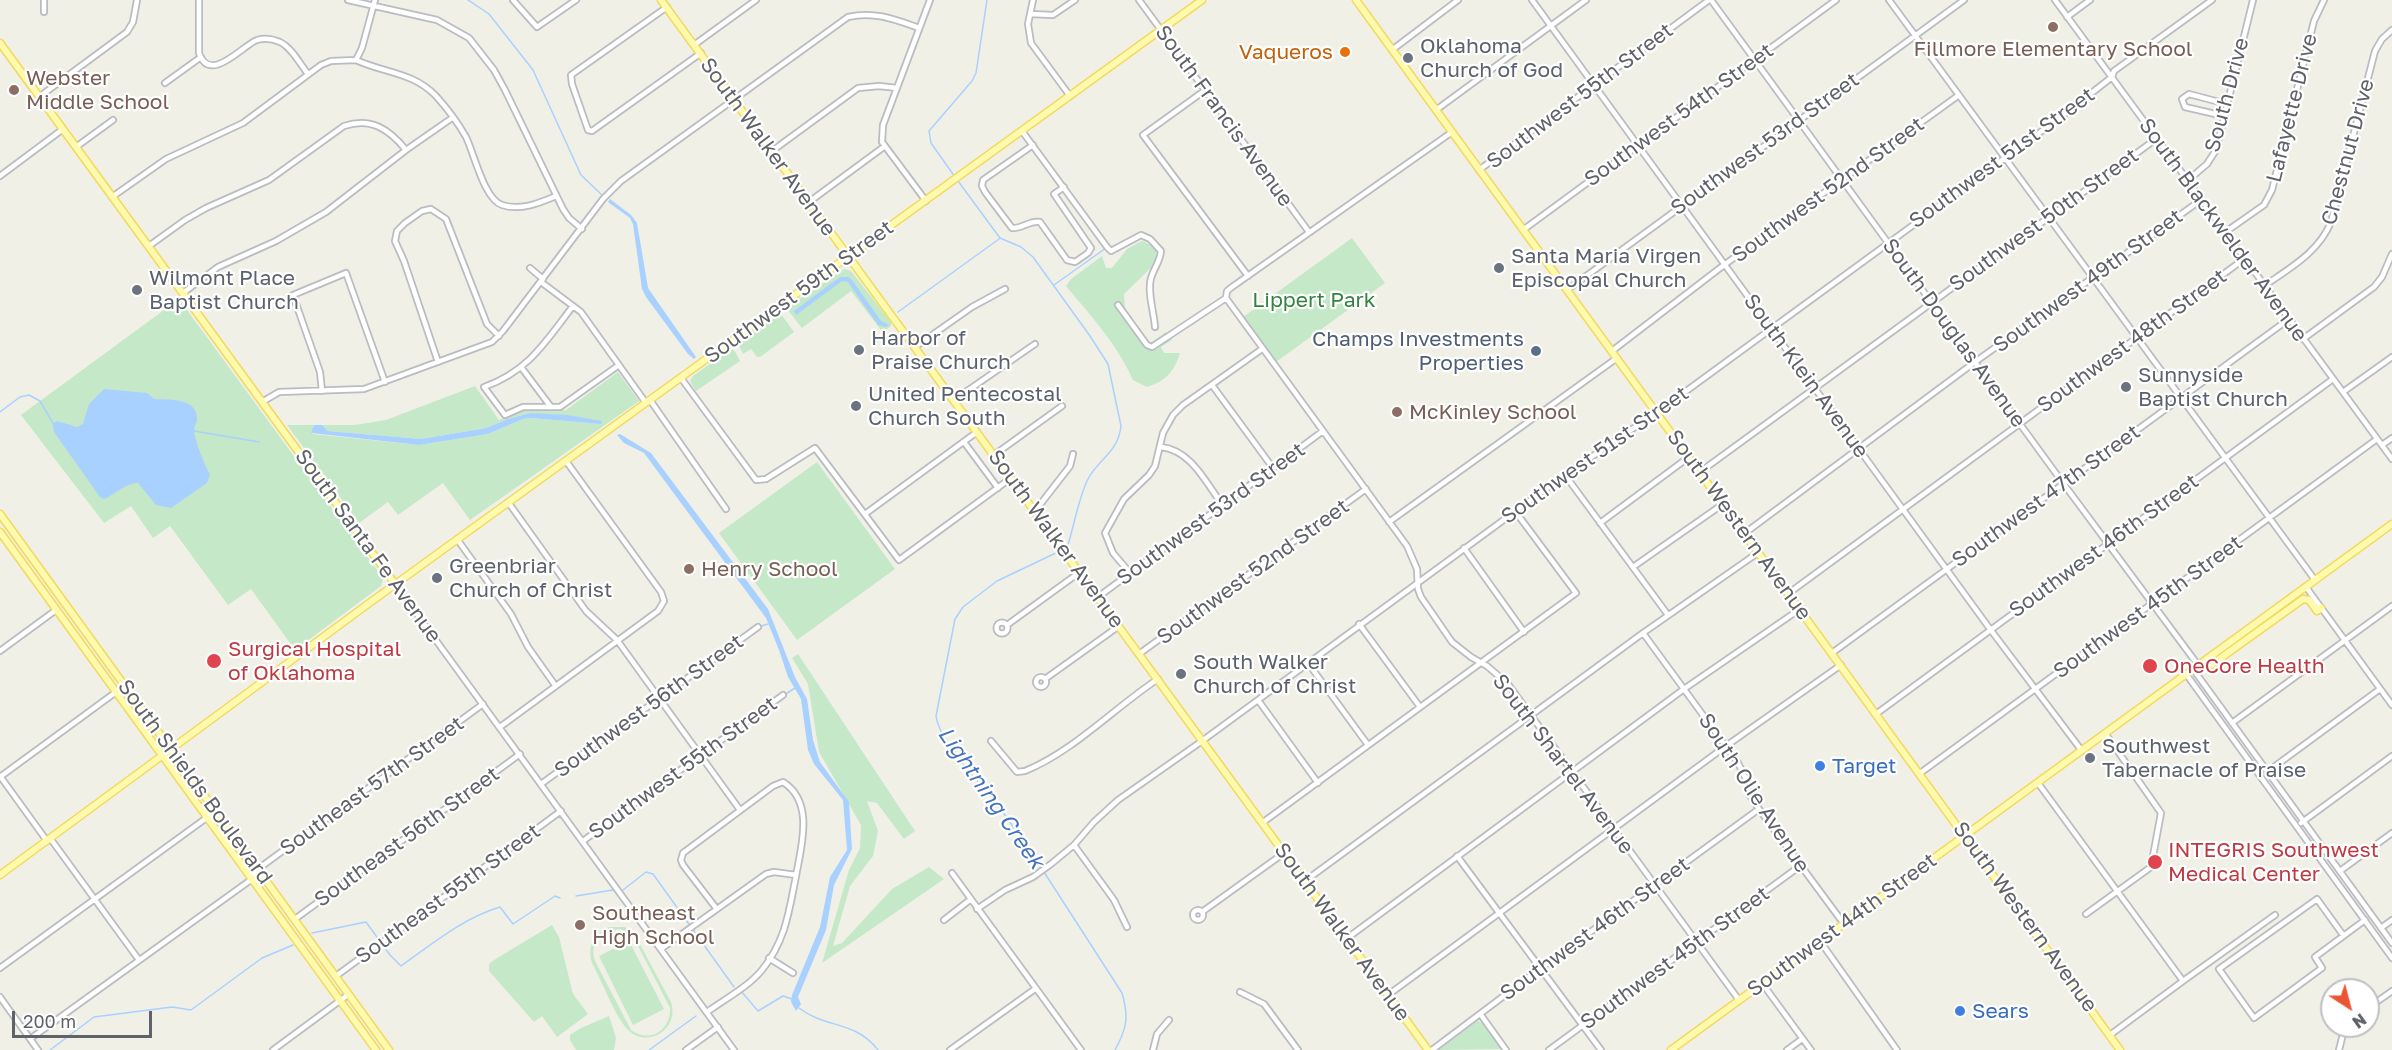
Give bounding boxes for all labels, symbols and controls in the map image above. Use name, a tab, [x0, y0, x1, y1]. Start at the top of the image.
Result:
street label: Southwest 55th Street	[1482, 18, 1678, 174]
street label: South Francis Avenue	[1150, 20, 1298, 212]
marker: Fillmore Elementary School	[2046, 20, 2060, 34]
street label: Lafayette Drive	[2261, 31, 2323, 185]
place label: Oklahoma Church of God	[1420, 33, 1563, 83]
street label: South Drive	[2200, 35, 2254, 155]
place label: Fillmore Elementary School	[1914, 36, 2192, 62]
street label: Southwest 54th Street	[1580, 38, 1778, 192]
place label: Vaqueros	[1239, 39, 1333, 65]
marker: Vaqueros	[1338, 45, 1352, 59]
marker: Oklahoma Church of God	[1401, 51, 1415, 65]
street label: South Walker Avenue	[695, 53, 841, 241]
place label: Webster Middle School	[26, 65, 169, 115]
street label: Southwest 53rd Street	[1666, 67, 1864, 221]
street label: Chestnut Drive	[2316, 76, 2380, 228]
street label: Southwest 51st Street	[1904, 82, 2100, 234]
marker: Webster Middle School	[7, 83, 21, 97]
street label: Southwest 52nd Street	[1727, 112, 1929, 268]
street label: South Blackwelder Avenue	[2134, 114, 2312, 346]
street label: Southwest 50th Street	[1945, 143, 2143, 297]
street label: Southwest 49th Street	[1988, 204, 2188, 358]
street label: Southwest 59th Street	[700, 215, 898, 369]
street label: South Douglas Avenue	[1877, 234, 2031, 432]
place label: Santa Maria Virgen Episcopal Church	[1511, 243, 1701, 293]
marker: Santa Maria Virgen Episcopal Church	[1492, 261, 1506, 275]
street label: Southwest 48th Street	[2032, 264, 2232, 418]
place label: Wilmont Place Baptist Church	[149, 265, 299, 315]
marker: Wilmont Place Baptist Church	[130, 283, 144, 297]
park label: Lippert Park	[1252, 287, 1376, 313]
street label: South Klein Avenue	[1738, 289, 1874, 463]
place label: Harbor of Praise Church	[871, 325, 1011, 375]
place label: Champs Investments Properties	[1312, 326, 1524, 376]
marker: Harbor of Praise Church	[852, 343, 866, 357]
marker: Champs Investments Properties	[1529, 344, 1543, 358]
place label: Sunnyside Baptist Church	[2138, 362, 2288, 412]
marker: Sunnyside Baptist Church	[2119, 380, 2133, 394]
place label: United Pentecostal Church South	[868, 381, 1062, 431]
street label: Southwest 51st Street	[1496, 381, 1694, 529]
marker: United Pentecostal Church South	[849, 399, 863, 413]
place label: McKinley School	[1409, 399, 1577, 425]
marker: McKinley School	[1390, 405, 1404, 419]
street label: Southwest 47th Street	[1947, 419, 2145, 573]
street label: South Western Avenue	[1662, 425, 1816, 625]
street label: Southwest 53rd Street	[1112, 437, 1310, 591]
street label: South Santa Fe Avenue	[289, 444, 447, 648]
street label: South Walker Avenue	[983, 445, 1129, 633]
street label: Southwest 46th Street	[2004, 469, 2204, 623]
street label: Southwest 52nd Street	[1152, 494, 1354, 650]
street label: Southwest 45th Street	[2049, 530, 2247, 684]
place label: Greenbriar Church of Christ	[449, 553, 612, 603]
place label: Henry School	[701, 556, 838, 582]
marker: Henry School	[682, 562, 696, 576]
marker: Greenbriar Church of Christ	[430, 571, 444, 585]
street label: Southwest 56th Street	[550, 629, 748, 783]
place label: Surgical Hospital of Oklahoma	[228, 636, 401, 686]
place label: South Walker Church of Christ	[1193, 649, 1356, 699]
marker: Surgical Hospital of Oklahoma	[205, 652, 223, 670]
place label: OneCore Health	[2164, 653, 2325, 679]
marker: OneCore Health	[2141, 657, 2159, 675]
marker: South Walker Church of Christ	[1174, 667, 1188, 681]
street label: South Shartel Avenue	[1487, 669, 1639, 859]
street label: South Shields Boulevard	[112, 675, 278, 889]
street label: Southwest 55th Street	[584, 691, 782, 845]
street label: South Olie Avenue	[1693, 709, 1815, 877]
street label: Southeast 57th Street	[275, 711, 469, 861]
water label: Lightning Creek	[932, 722, 1050, 874]
place label: Southwest Tabernacle of Praise	[2102, 733, 2306, 783]
marker: Southwest Tabernacle of Praise	[2083, 751, 2097, 765]
place label: Target	[1832, 753, 1896, 779]
marker: Target	[1813, 759, 1827, 773]
street label: Southeast 56th Street	[310, 761, 504, 913]
street label: South Western Avenue	[1948, 817, 2102, 1017]
street label: Southeast 55th Street	[351, 819, 545, 969]
place label: INTEGRIS Southwest Medical Center	[2168, 837, 2379, 887]
street label: South Walker Avenue	[1269, 838, 1415, 1026]
street label: Southwest 44th Street	[1742, 848, 1942, 1002]
street label: Southwest 46th Street	[1495, 852, 1695, 1006]
marker: INTEGRIS Southwest Medical Center	[2146, 853, 2164, 871]
street label: Southwest 45th Street	[1576, 881, 1774, 1035]
place label: Southeast High School	[592, 900, 714, 950]
marker: Southeast High School	[573, 918, 587, 932]
north arrow	[2320, 978, 2380, 1038]
place label: Sears	[1972, 998, 2029, 1024]
scale bar	[15, 999, 154, 1037]
marker: Sears	[1953, 1004, 1967, 1018]
text: N	[2349, 1009, 2370, 1033]
text: 200 m	[23, 1010, 76, 1032]

